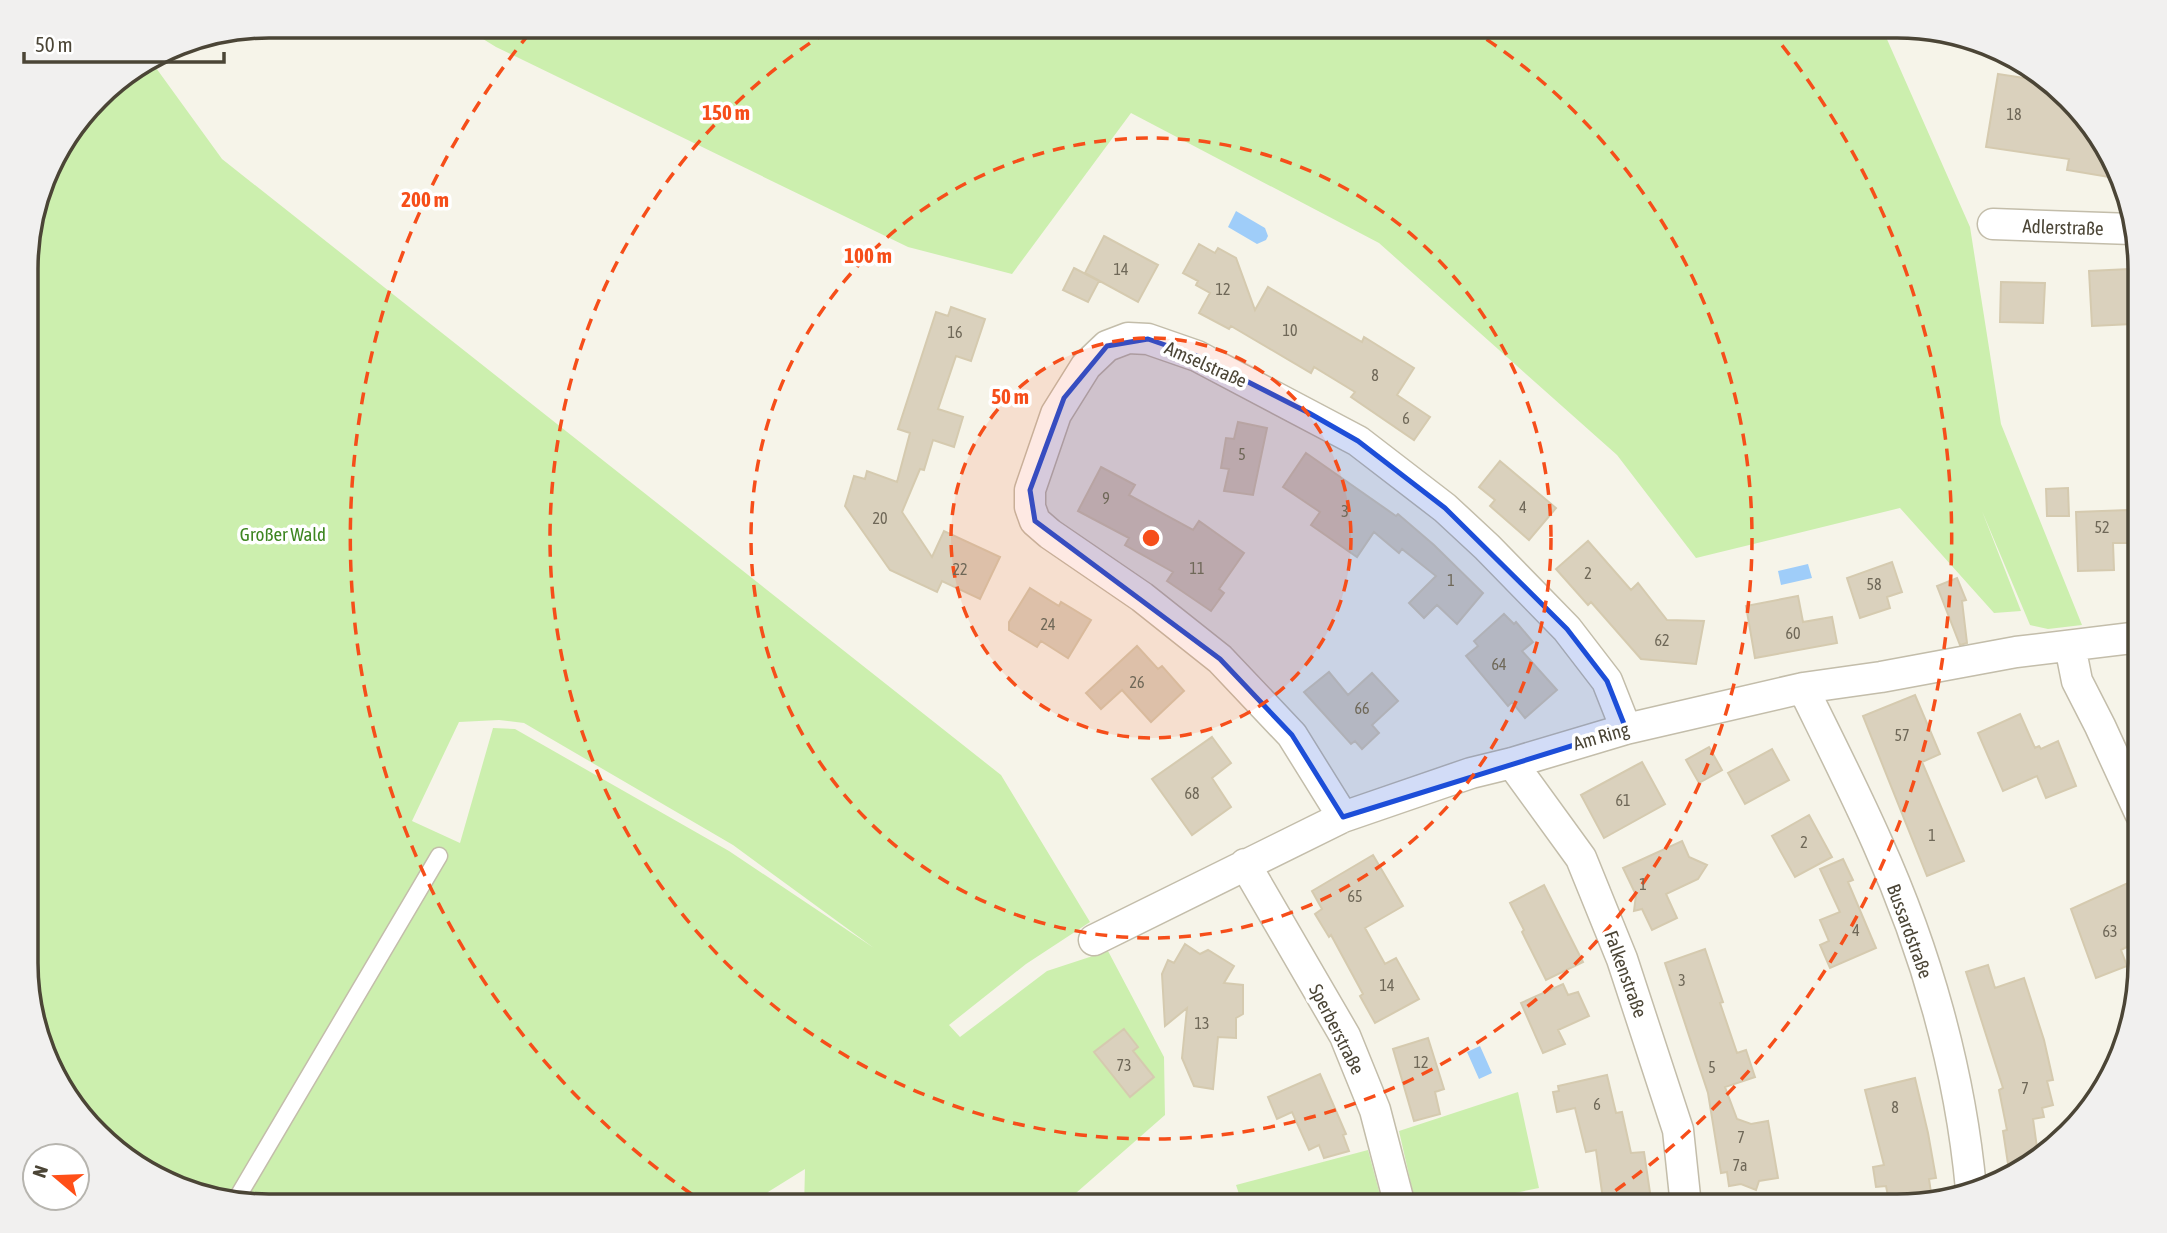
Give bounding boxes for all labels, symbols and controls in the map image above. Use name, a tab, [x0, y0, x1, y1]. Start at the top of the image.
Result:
scale bar	[24, 21, 224, 65]
text: 50 m	[35, 32, 73, 56]
text: 150 m	[702, 100, 750, 124]
house number: 18	[2006, 105, 2022, 123]
text: 200 m	[401, 187, 449, 211]
street label: Adlerstraße	[2022, 215, 2104, 239]
text: 100 m	[844, 243, 892, 267]
house number: 14	[1113, 260, 1129, 278]
house number: 12	[1215, 280, 1231, 298]
house number: 10	[1282, 321, 1298, 339]
house number: 16	[947, 323, 963, 341]
street label: Amselstraße	[1162, 336, 1250, 392]
house number: 8	[1371, 366, 1379, 384]
text: 50 m	[991, 384, 1029, 408]
house number: 6	[1402, 409, 1410, 427]
house number: 5	[1238, 445, 1246, 463]
house number: 9	[1102, 489, 1110, 507]
house number: 4	[1519, 498, 1527, 516]
house number: 3	[1341, 502, 1349, 520]
house number: 20	[872, 509, 888, 527]
house number: 52	[2094, 518, 2110, 536]
park label: Großer Wald	[240, 523, 326, 545]
centre of rings	[1139, 526, 1163, 550]
house number: 11	[1189, 559, 1205, 577]
house number: 22	[952, 560, 968, 578]
house number: 2	[1584, 564, 1592, 582]
house number: 1	[1447, 571, 1455, 589]
house number: 58	[1866, 575, 1882, 593]
house number: 24	[1040, 615, 1056, 633]
house number: 60	[1785, 624, 1801, 642]
house number: 62	[1654, 631, 1670, 649]
house number: 64	[1491, 655, 1507, 673]
house number: 26	[1129, 673, 1145, 691]
house number: 66	[1354, 699, 1370, 717]
street label: Am Ring	[1571, 717, 1632, 754]
house number: 57	[1894, 726, 1910, 744]
house number: 68	[1184, 784, 1200, 802]
house number: 61	[1615, 791, 1631, 809]
house number: 1	[1928, 826, 1936, 844]
house number: 2	[1800, 833, 1808, 851]
house number: 1	[1639, 875, 1647, 893]
street label: Bussardstraße	[1883, 881, 1937, 981]
house number: 65	[1347, 887, 1363, 905]
house number: 4	[1852, 921, 1860, 939]
house number: 63	[2102, 922, 2118, 940]
street label: Falkenstraße	[1600, 928, 1652, 1020]
house number: 3	[1678, 971, 1686, 989]
house number: 14	[1379, 976, 1395, 994]
street label: Sperberstraße	[1305, 980, 1369, 1078]
house number: 13	[1194, 1014, 1210, 1032]
house number: 12	[1413, 1053, 1429, 1071]
house number: 73	[1116, 1056, 1132, 1074]
house number: 5	[1708, 1058, 1716, 1076]
house number: 7	[2021, 1079, 2029, 1097]
house number: 6	[1593, 1095, 1601, 1113]
house number: 8	[1891, 1098, 1899, 1116]
house number: 7	[1737, 1128, 1745, 1146]
north arrow	[21, 1142, 91, 1212]
house number: 7a	[1733, 1156, 1747, 1174]
text: N	[28, 1163, 52, 1180]

